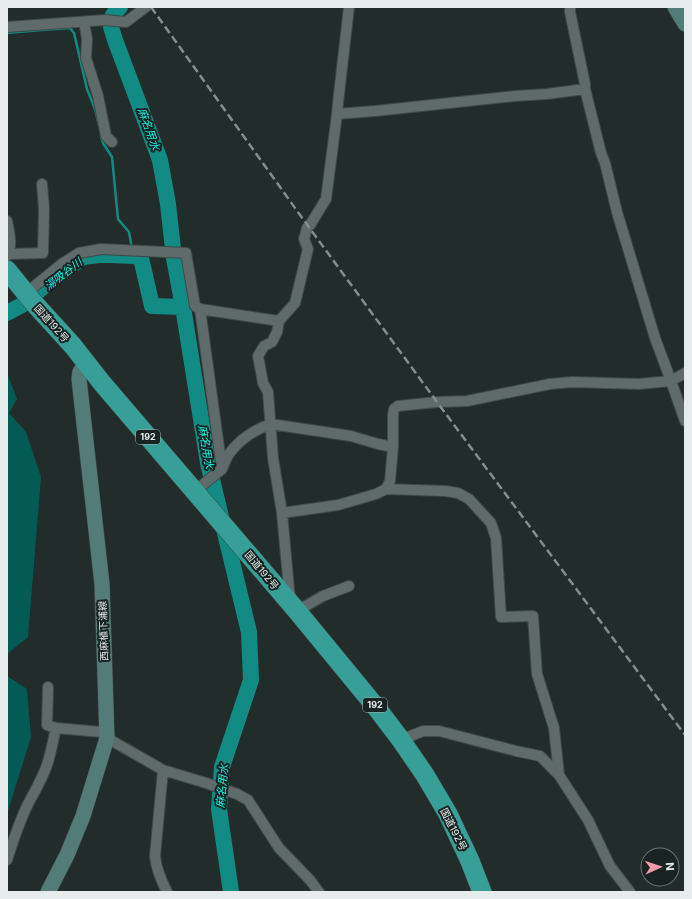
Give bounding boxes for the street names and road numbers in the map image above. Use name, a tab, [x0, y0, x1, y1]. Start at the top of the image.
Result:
street label: 国道192号	[32, 302, 72, 344]
road number: 192	[136, 430, 160, 444]
street label: 国道192号	[242, 548, 282, 592]
street label: 西麻植下浦線	[96, 601, 110, 661]
road number: 192	[363, 698, 387, 712]
street label: 国道192号	[438, 806, 470, 852]

